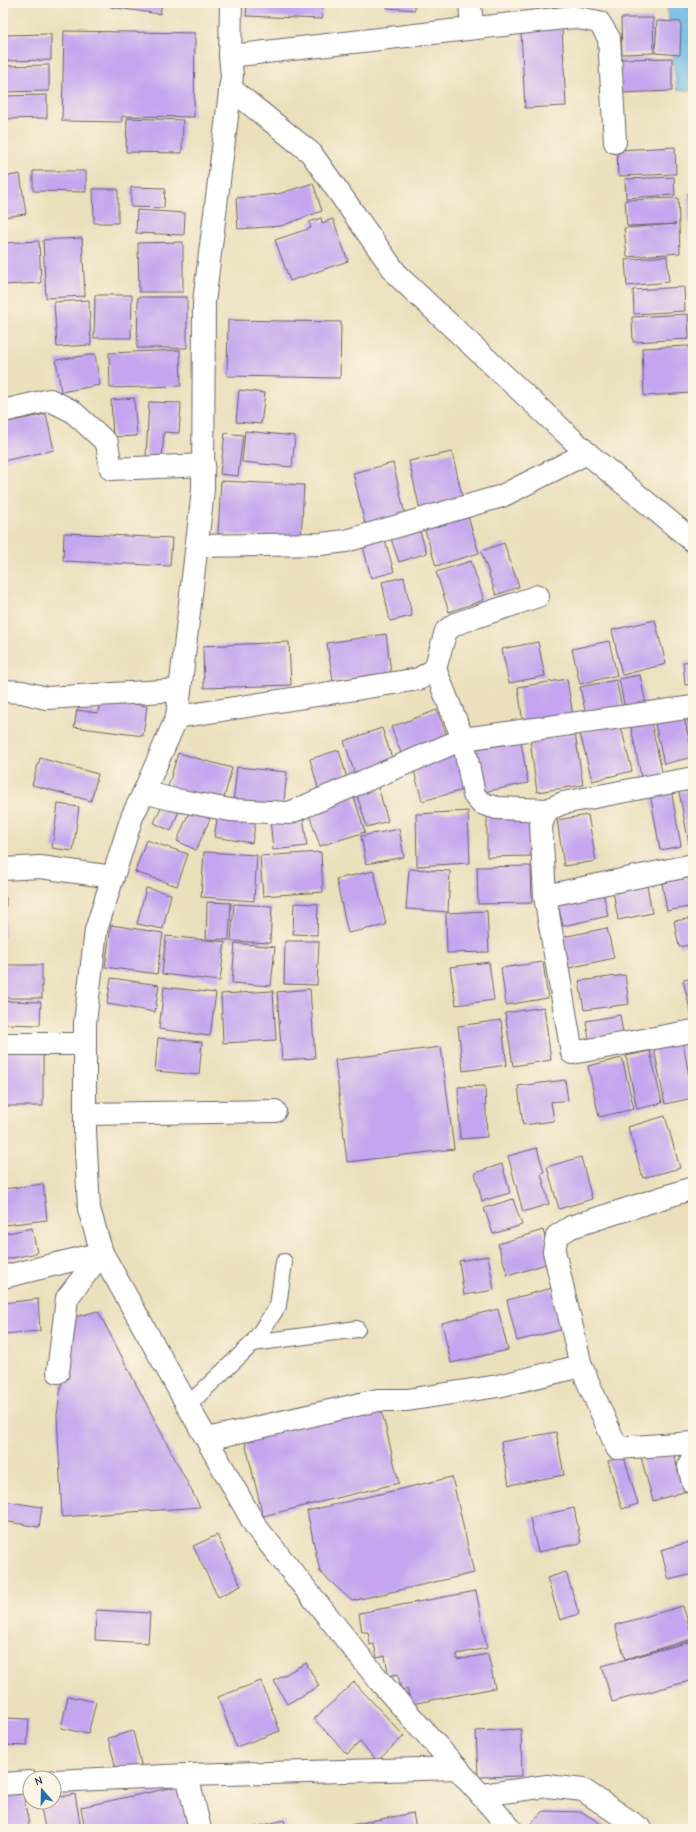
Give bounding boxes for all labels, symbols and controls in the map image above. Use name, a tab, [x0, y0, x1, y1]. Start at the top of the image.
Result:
north arrow	[22, 1770, 62, 1810]
text: N	[33, 1774, 44, 1788]

